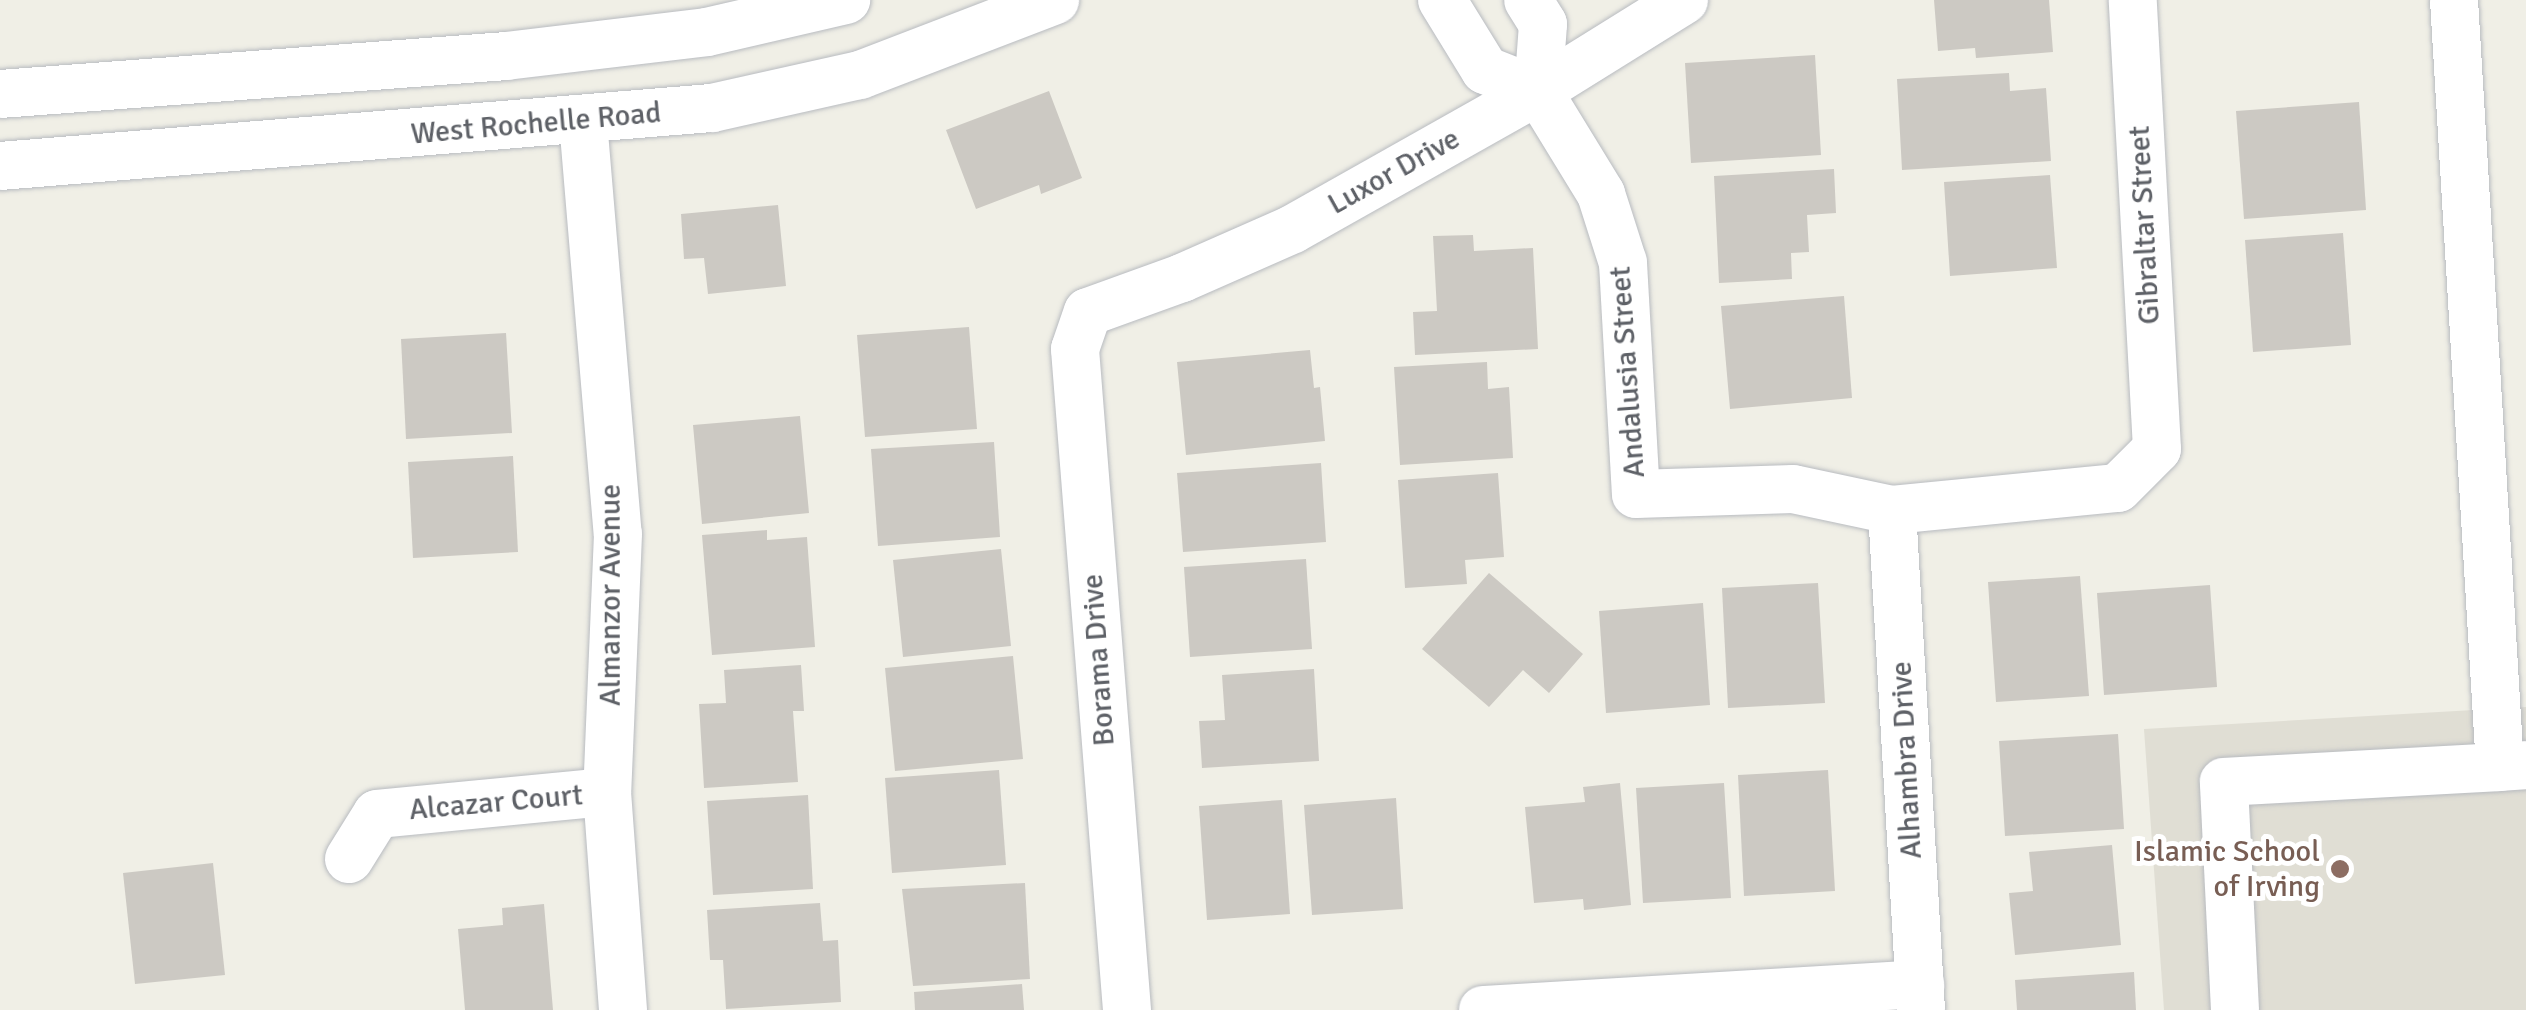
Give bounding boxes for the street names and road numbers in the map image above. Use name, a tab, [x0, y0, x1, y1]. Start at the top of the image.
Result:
street label: West Rochelle Road	[409, 95, 663, 153]
street label: Luxor Drive	[1322, 121, 1466, 223]
street label: Gibraltar Street	[2122, 125, 2168, 325]
street label: Andalusia Street	[1603, 265, 1653, 479]
street label: Almanzor Avenue	[593, 484, 629, 706]
street label: Borama Drive	[1075, 573, 1123, 747]
street label: Alhambra Drive	[1884, 660, 1930, 860]
street label: Alcazar Court	[408, 777, 584, 829]

